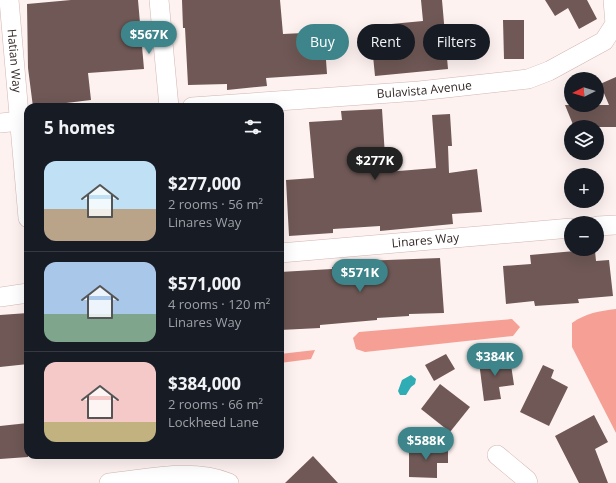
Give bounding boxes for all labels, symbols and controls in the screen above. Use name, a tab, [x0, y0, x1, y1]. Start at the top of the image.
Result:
pin: $567K	[121, 21, 177, 55]
chip: Buy	[296, 24, 349, 60]
chip: Rent	[357, 24, 415, 60]
chip: Filters	[423, 24, 490, 60]
text: $567K	[130, 25, 168, 43]
street label: Hatian Way	[4, 28, 26, 94]
north arrow	[564, 72, 604, 112]
map controls	[564, 72, 604, 256]
street label: Bulavista Avenue	[376, 76, 473, 102]
text: 5 homes	[44, 116, 115, 139]
icon: filters	[242, 116, 264, 138]
button: layers	[564, 120, 604, 160]
pin: $277K	[347, 147, 403, 181]
text: $277K	[356, 151, 394, 169]
button: +	[564, 168, 604, 208]
text: $277,000	[168, 172, 241, 195]
icon: home	[76, 177, 124, 225]
text: 2 rooms · 56 m²	[168, 195, 263, 213]
text: Linares Way	[168, 213, 241, 231]
button: −	[564, 216, 604, 256]
street label: Linares Way	[391, 229, 461, 251]
pin: $571K	[332, 259, 388, 293]
text: $571K	[341, 263, 379, 281]
text: $571,000	[168, 272, 241, 295]
icon: home	[76, 278, 124, 326]
text: 4 rooms · 120 m²	[168, 295, 270, 313]
text: Linares Way	[168, 313, 241, 331]
pin: $384K	[467, 343, 523, 377]
text: $384K	[476, 347, 514, 365]
text: $384,000	[168, 372, 241, 395]
icon: home	[76, 378, 124, 426]
text: 2 rooms · 66 m²	[168, 395, 263, 413]
text: Lockheed Lane	[168, 413, 259, 431]
pin: $588K	[398, 427, 454, 461]
text: $588K	[407, 431, 445, 449]

